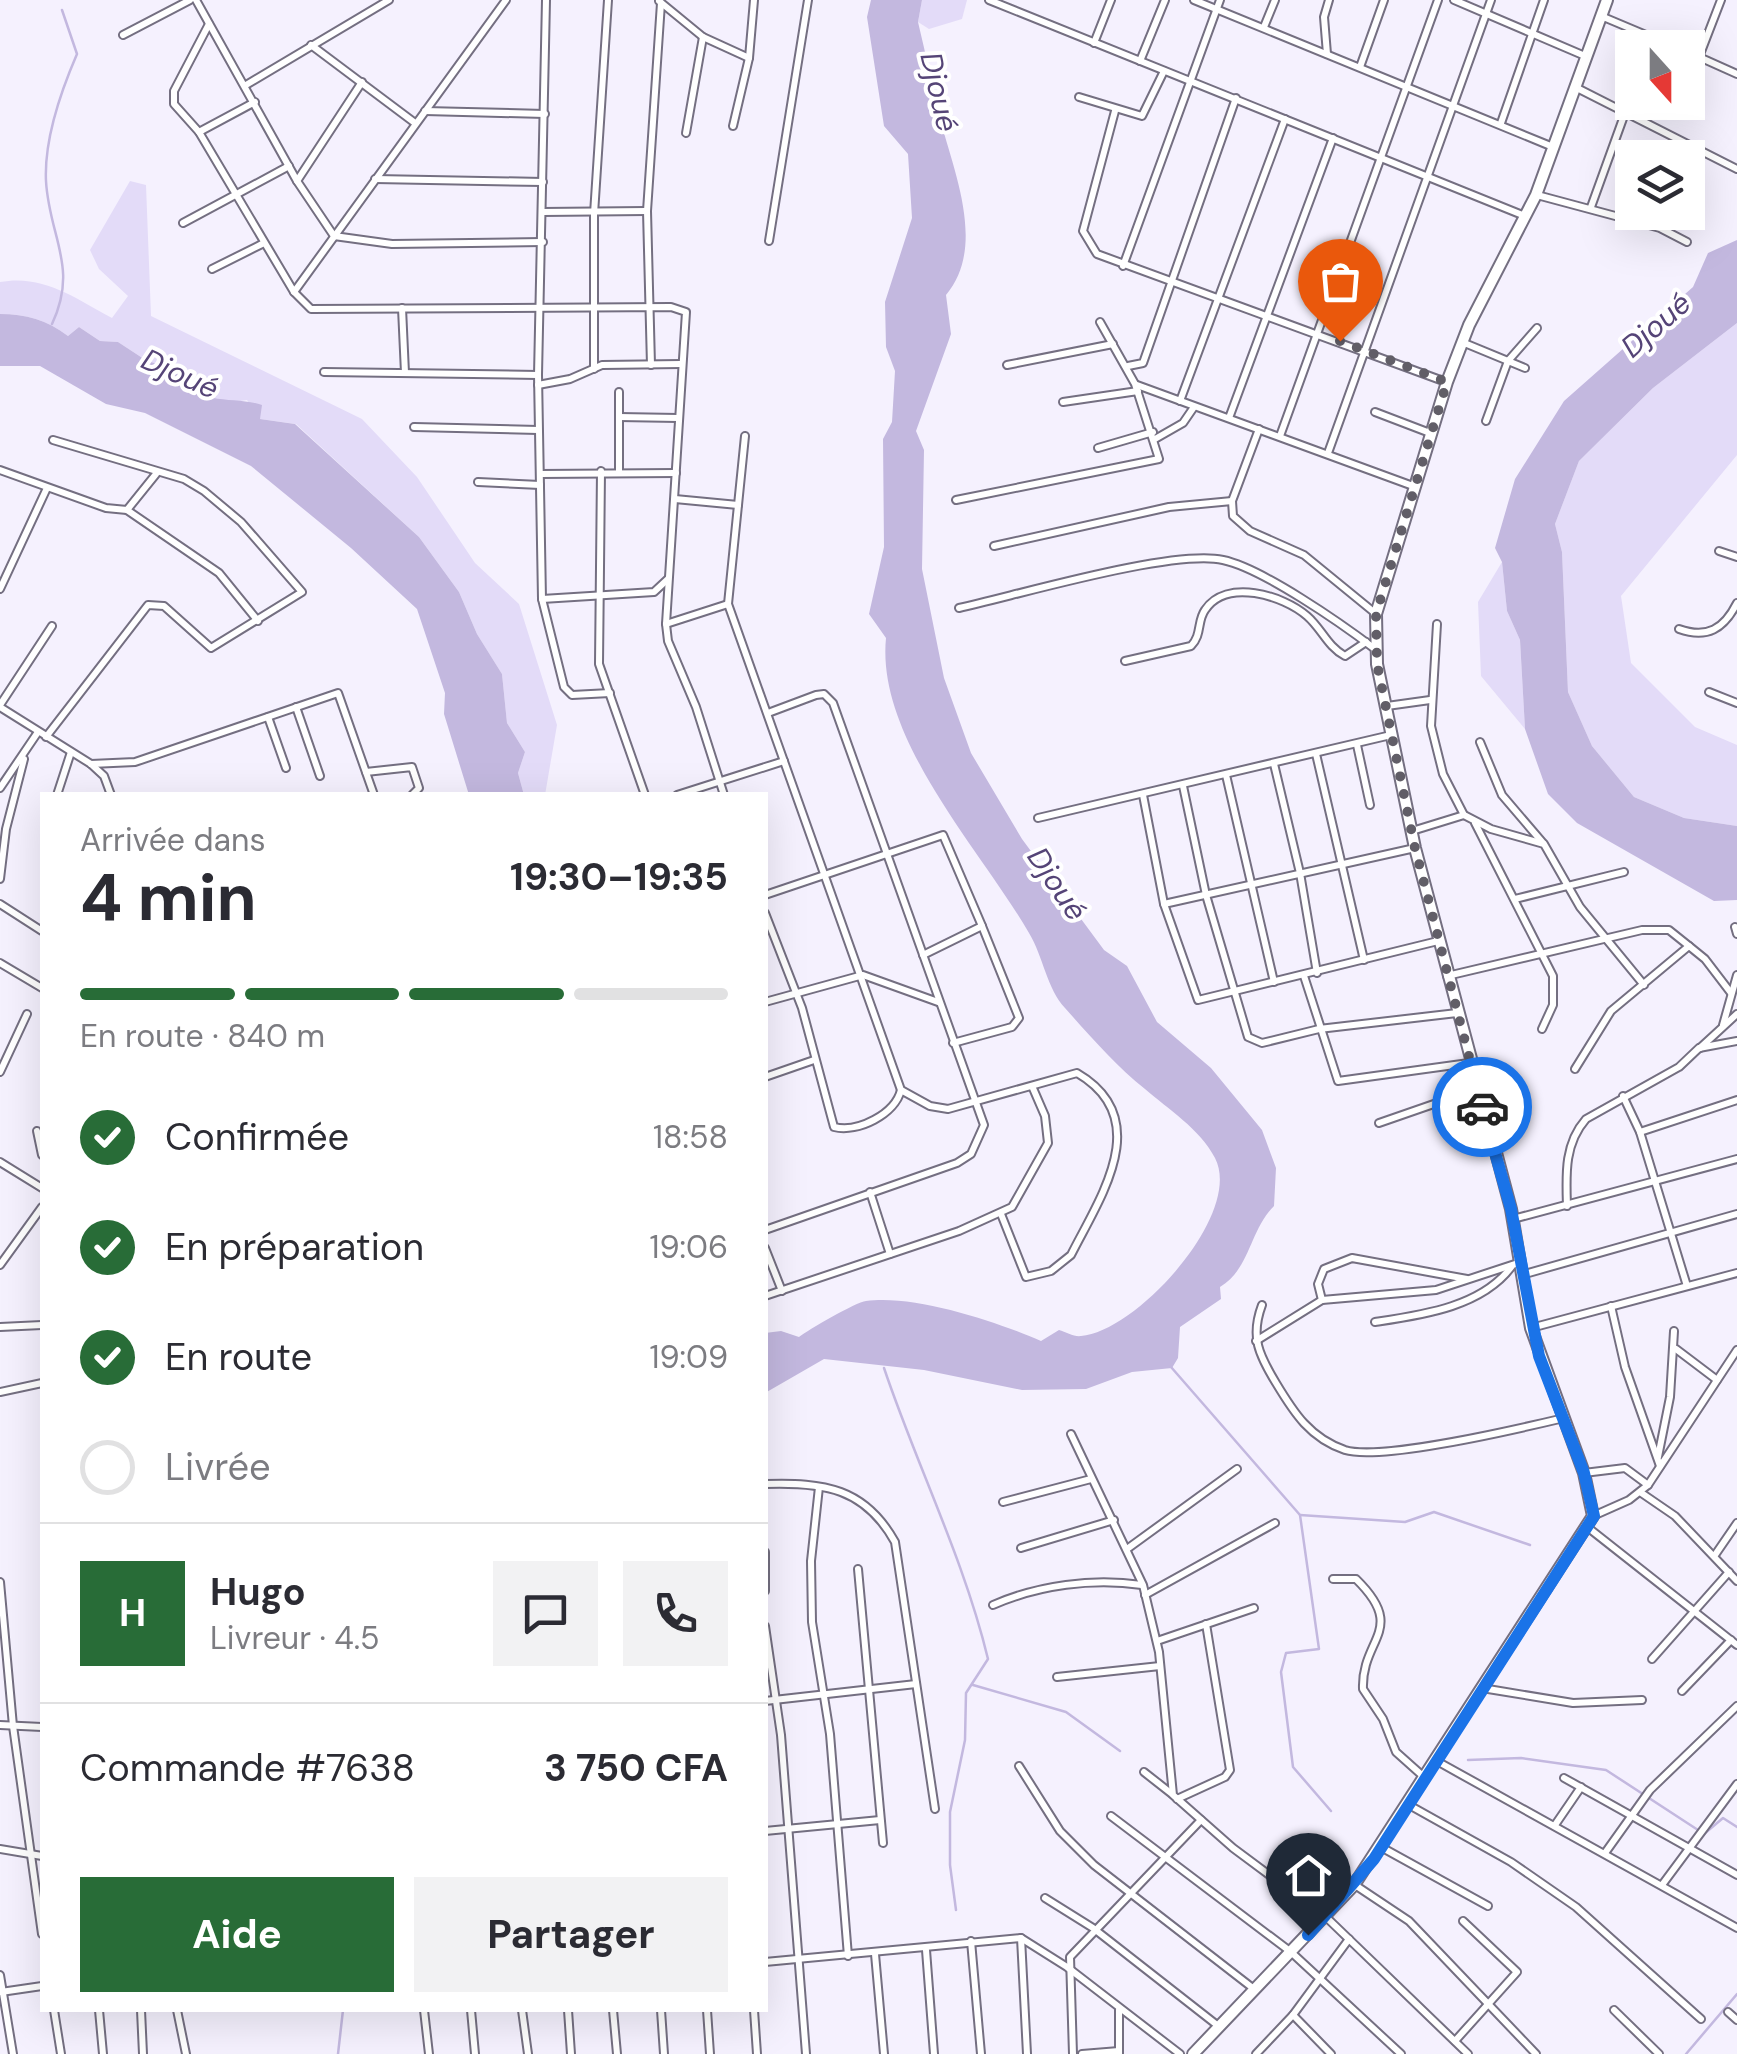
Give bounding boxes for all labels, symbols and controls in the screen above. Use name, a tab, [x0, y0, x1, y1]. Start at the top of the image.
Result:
north arrow	[1615, 30, 1705, 120]
map controls	[1615, 30, 1705, 230]
water label: Djoué	[911, 48, 968, 136]
button: layers	[1615, 140, 1705, 230]
pin	[1298, 239, 1383, 342]
icon: bag	[1313, 254, 1368, 309]
water label: Djoué	[1612, 283, 1699, 366]
water label: Djoué	[135, 339, 225, 408]
text: Arrivée dans	[80, 819, 265, 861]
water label: Djoué	[1019, 839, 1096, 928]
text: 19:30–19:35	[510, 852, 728, 902]
text: 4 min	[80, 856, 257, 940]
text: En route · 840 m	[80, 1015, 325, 1057]
courier	[1432, 1057, 1532, 1157]
icon: car	[1455, 1080, 1510, 1135]
icon: check	[80, 1110, 135, 1165]
text: Confirmée	[165, 1112, 349, 1162]
text: 18:58	[653, 1116, 728, 1158]
icon: check	[80, 1220, 135, 1275]
text: En préparation	[165, 1222, 424, 1272]
text: 19:06	[649, 1226, 728, 1268]
icon: check	[80, 1330, 135, 1385]
text: En route	[165, 1332, 312, 1382]
text: 19:09	[649, 1336, 728, 1378]
text: Livrée	[165, 1442, 271, 1492]
button: chat	[493, 1561, 598, 1666]
button: phone	[623, 1561, 728, 1666]
text: Hugo	[210, 1567, 306, 1617]
text: H	[119, 1588, 146, 1638]
text: Livreur · 4.5	[210, 1617, 380, 1659]
text: Commande #7638	[80, 1743, 415, 1793]
text: 3 750 CFA	[544, 1743, 728, 1793]
pin	[1266, 1833, 1351, 1936]
icon: home	[1281, 1848, 1336, 1903]
button: Aide	[80, 1877, 394, 1992]
button: Partager	[414, 1877, 728, 1992]

